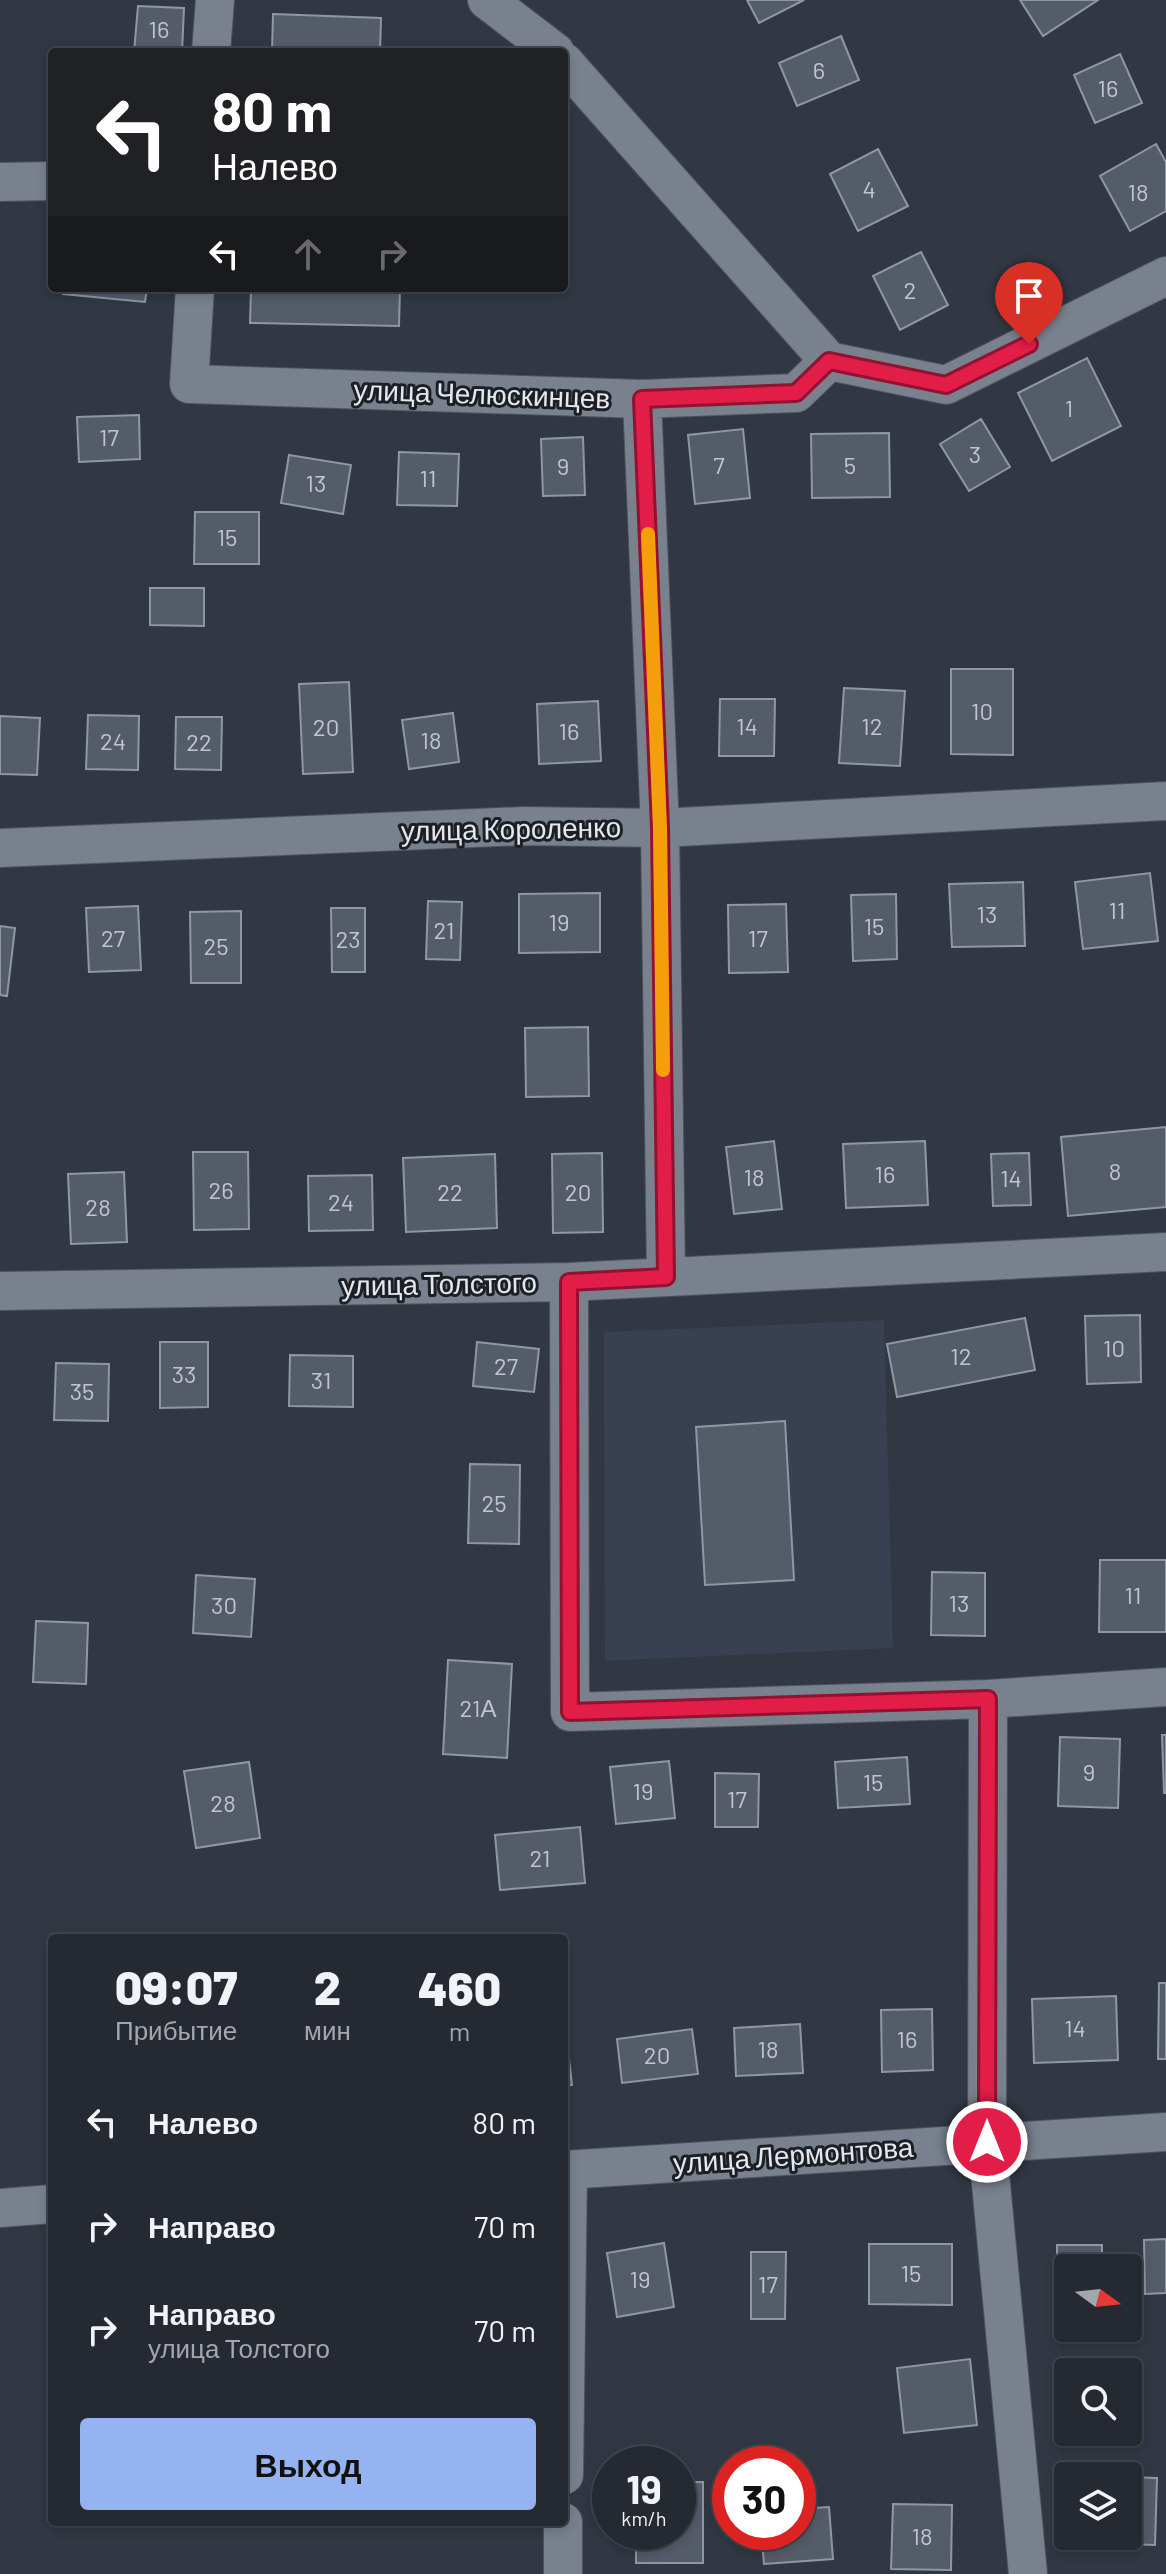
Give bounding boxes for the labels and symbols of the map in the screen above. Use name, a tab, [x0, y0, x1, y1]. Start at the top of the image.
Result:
house number: 16	[149, 14, 169, 43]
house number: 6	[813, 55, 825, 84]
house number: 16	[1098, 73, 1118, 102]
house number: 4	[862, 174, 876, 203]
house number: 18	[1128, 177, 1148, 206]
pin	[995, 262, 1063, 344]
house number: 2	[904, 275, 916, 304]
street label: улица Челюскинцев	[353, 372, 611, 414]
house number: 1	[1065, 393, 1073, 422]
house number: 17	[99, 422, 119, 451]
house number: 3	[969, 439, 981, 468]
house number: 7	[713, 450, 725, 479]
house number: 5	[844, 450, 856, 479]
house number: 9	[557, 451, 569, 480]
house number: 11	[420, 463, 436, 492]
house number: 13	[306, 468, 326, 497]
house number: 15	[217, 522, 237, 551]
house number: 10	[971, 696, 993, 725]
house number: 14	[736, 711, 758, 740]
house number: 12	[861, 711, 883, 740]
house number: 20	[313, 712, 339, 741]
house number: 16	[559, 716, 579, 745]
house number: 18	[421, 725, 441, 754]
house number: 24	[100, 726, 126, 755]
house number: 22	[186, 727, 212, 756]
street label: улица Короленко	[400, 809, 622, 847]
house number: 11	[1109, 895, 1125, 924]
house number: 13	[977, 899, 997, 928]
house number: 19	[549, 907, 569, 936]
house number: 15	[864, 911, 884, 940]
house number: 21	[434, 915, 454, 944]
house number: 27	[101, 923, 125, 952]
house number: 17	[748, 923, 768, 952]
house number: 23	[335, 924, 361, 953]
house number: 25	[203, 931, 229, 960]
house number: 8	[1109, 1156, 1121, 1185]
house number: 16	[875, 1159, 895, 1188]
house number: 18	[744, 1162, 764, 1191]
house number: 14	[1000, 1163, 1022, 1192]
house number: 26	[208, 1175, 234, 1204]
house number: 22	[437, 1177, 463, 1206]
house number: 20	[565, 1177, 591, 1206]
house number: 24	[328, 1187, 354, 1216]
house number: 28	[85, 1192, 111, 1221]
street label: улица Толстого	[341, 1264, 537, 1302]
house number: 10	[1103, 1333, 1125, 1362]
house number: 12	[950, 1341, 972, 1370]
house number: 27	[494, 1351, 518, 1380]
house number: 33	[172, 1359, 196, 1388]
house number: 31	[311, 1365, 331, 1394]
house number: 35	[70, 1376, 94, 1405]
house number: 25	[481, 1488, 507, 1517]
house number: 11	[1125, 1580, 1141, 1609]
house number: 13	[949, 1588, 969, 1617]
house number: 30	[211, 1590, 237, 1619]
house number: 21А	[460, 1693, 496, 1722]
house number: 9	[1083, 1757, 1095, 1786]
house number: 15	[863, 1767, 883, 1796]
house number: 19	[633, 1776, 653, 1805]
house number: 17	[727, 1784, 747, 1813]
house number: 28	[210, 1788, 236, 1817]
house number: 21	[530, 1843, 550, 1872]
house number: 14	[1064, 2013, 1086, 2042]
house number: 16	[897, 2024, 917, 2053]
house number: 18	[758, 2034, 778, 2063]
house number: 20	[644, 2040, 670, 2069]
position arrow	[945, 2100, 1029, 2184]
street label: улица Лермонтова	[672, 2129, 915, 2179]
north arrow	[1054, 2254, 1142, 2342]
house number: 15	[901, 2258, 921, 2287]
house number: 19	[630, 2264, 650, 2293]
house number: 17	[758, 2269, 778, 2298]
speed limit sign: 30	[712, 2446, 816, 2550]
house number: 18	[912, 2521, 932, 2550]

